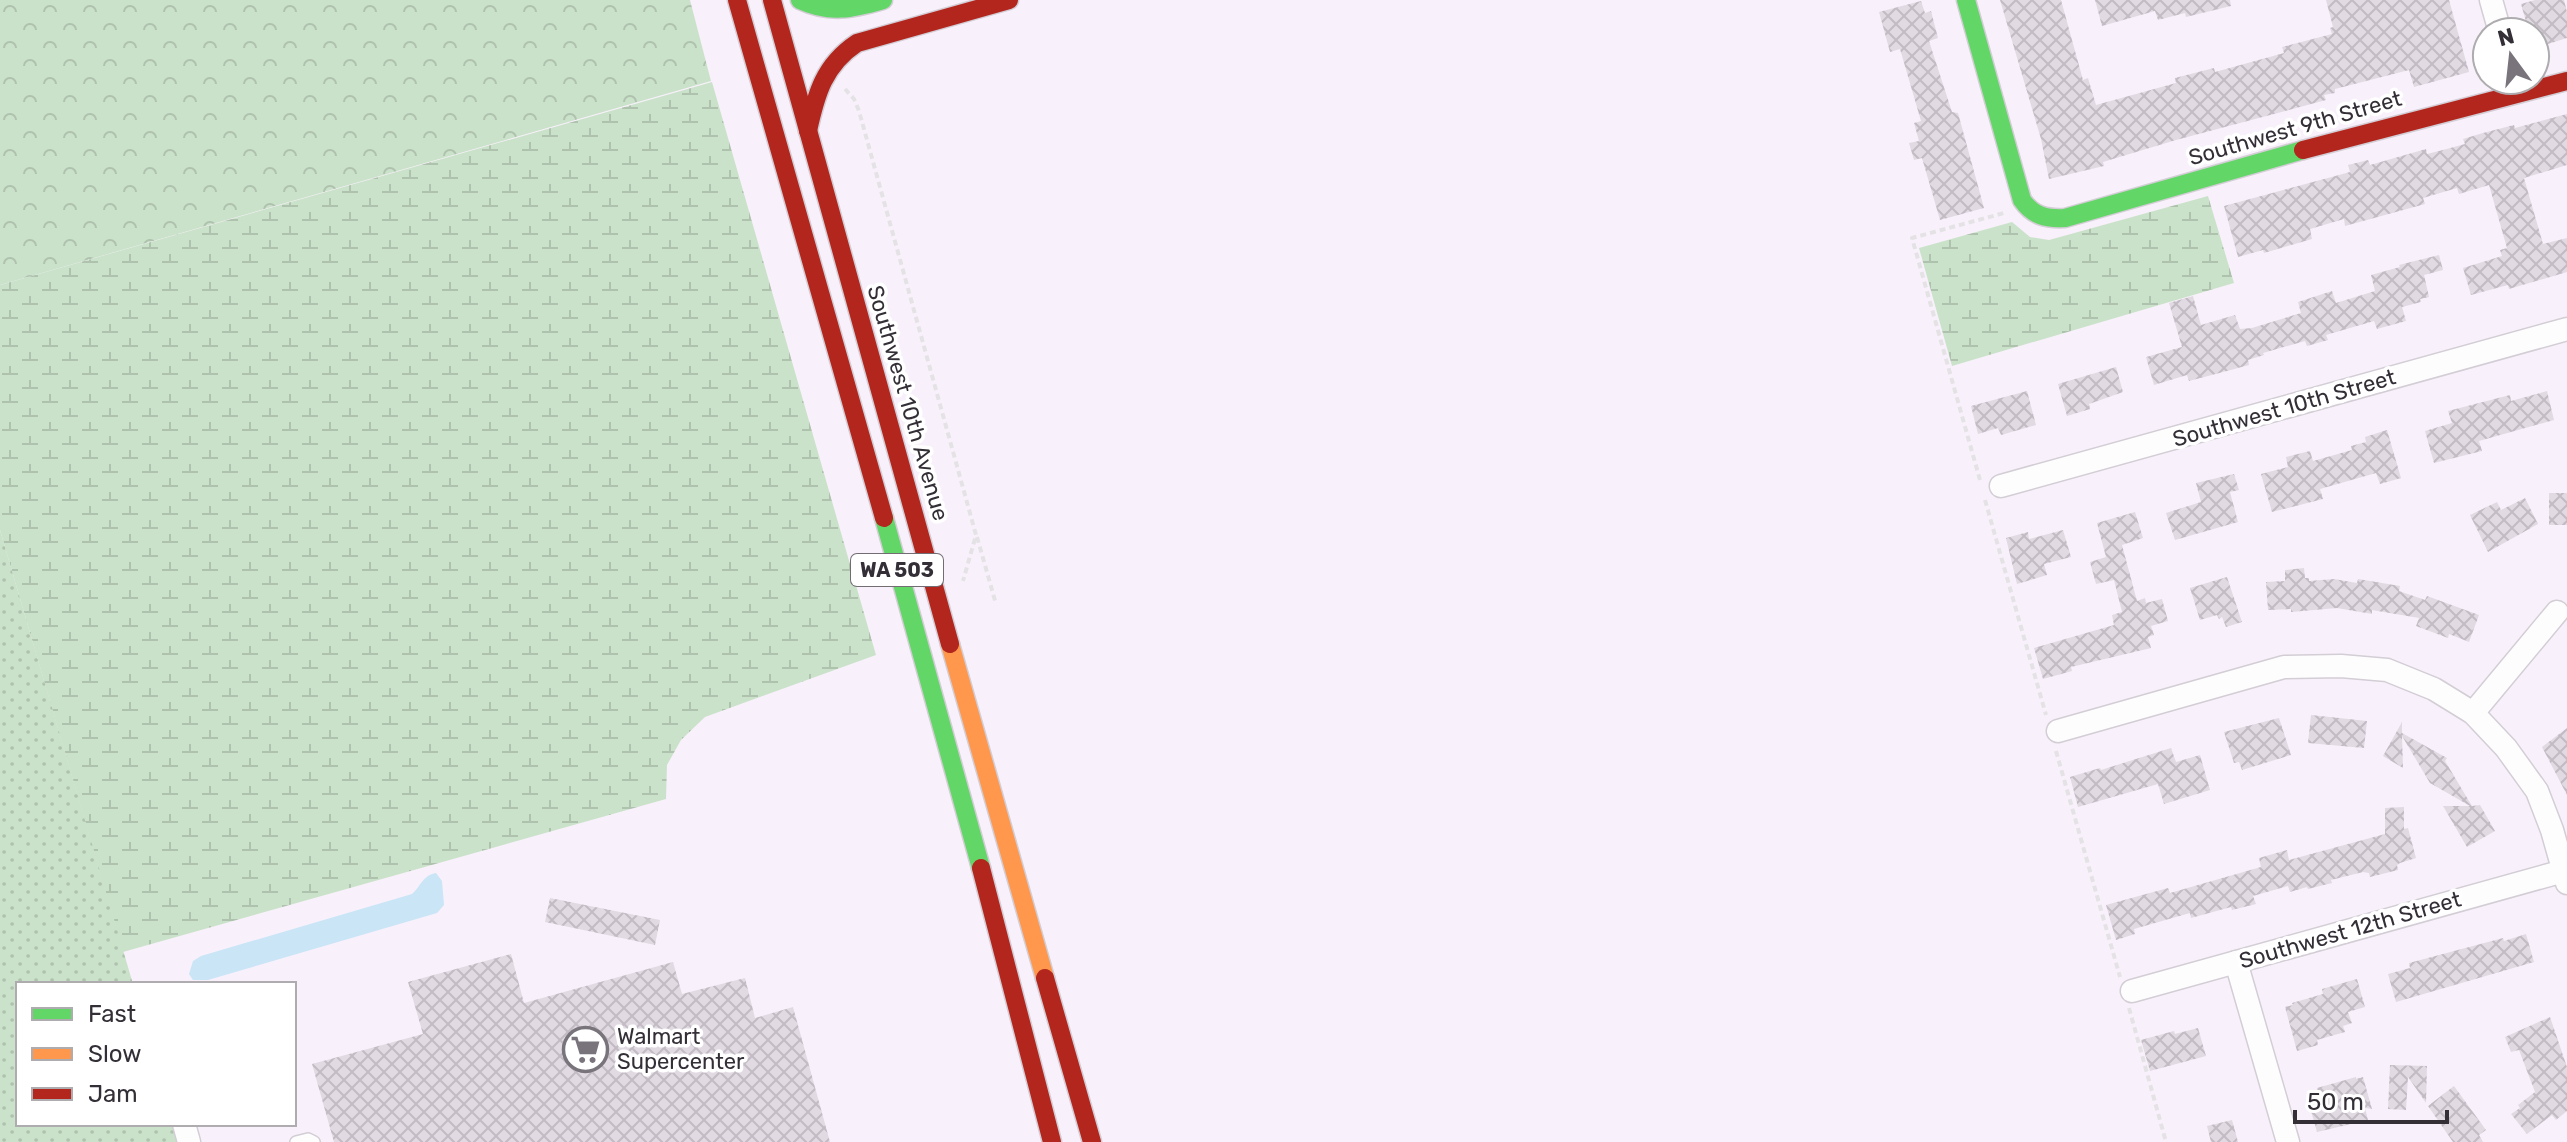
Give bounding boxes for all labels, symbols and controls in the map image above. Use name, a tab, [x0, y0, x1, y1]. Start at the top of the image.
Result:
north arrow	[2471, 16, 2551, 96]
text: N	[2495, 22, 2517, 52]
street label: Southwest 9th Street	[2185, 85, 2405, 171]
street label: Southwest 10th Avenue	[861, 282, 955, 524]
street label: Southwest 10th Street	[2169, 363, 2399, 453]
road number: WA 503	[851, 554, 943, 586]
street label: Southwest 12th Street	[2236, 885, 2464, 975]
legend	[16, 982, 296, 1126]
text: Fast	[88, 1000, 136, 1028]
place label: Walmart Supercenter	[617, 1023, 745, 1075]
supermarket icon: Walmart Supercenter	[562, 1025, 610, 1073]
text: Slow	[88, 1040, 141, 1068]
scale bar	[2295, 1074, 2447, 1124]
text: Jam	[88, 1080, 138, 1108]
text: 50 m	[2307, 1088, 2364, 1116]

